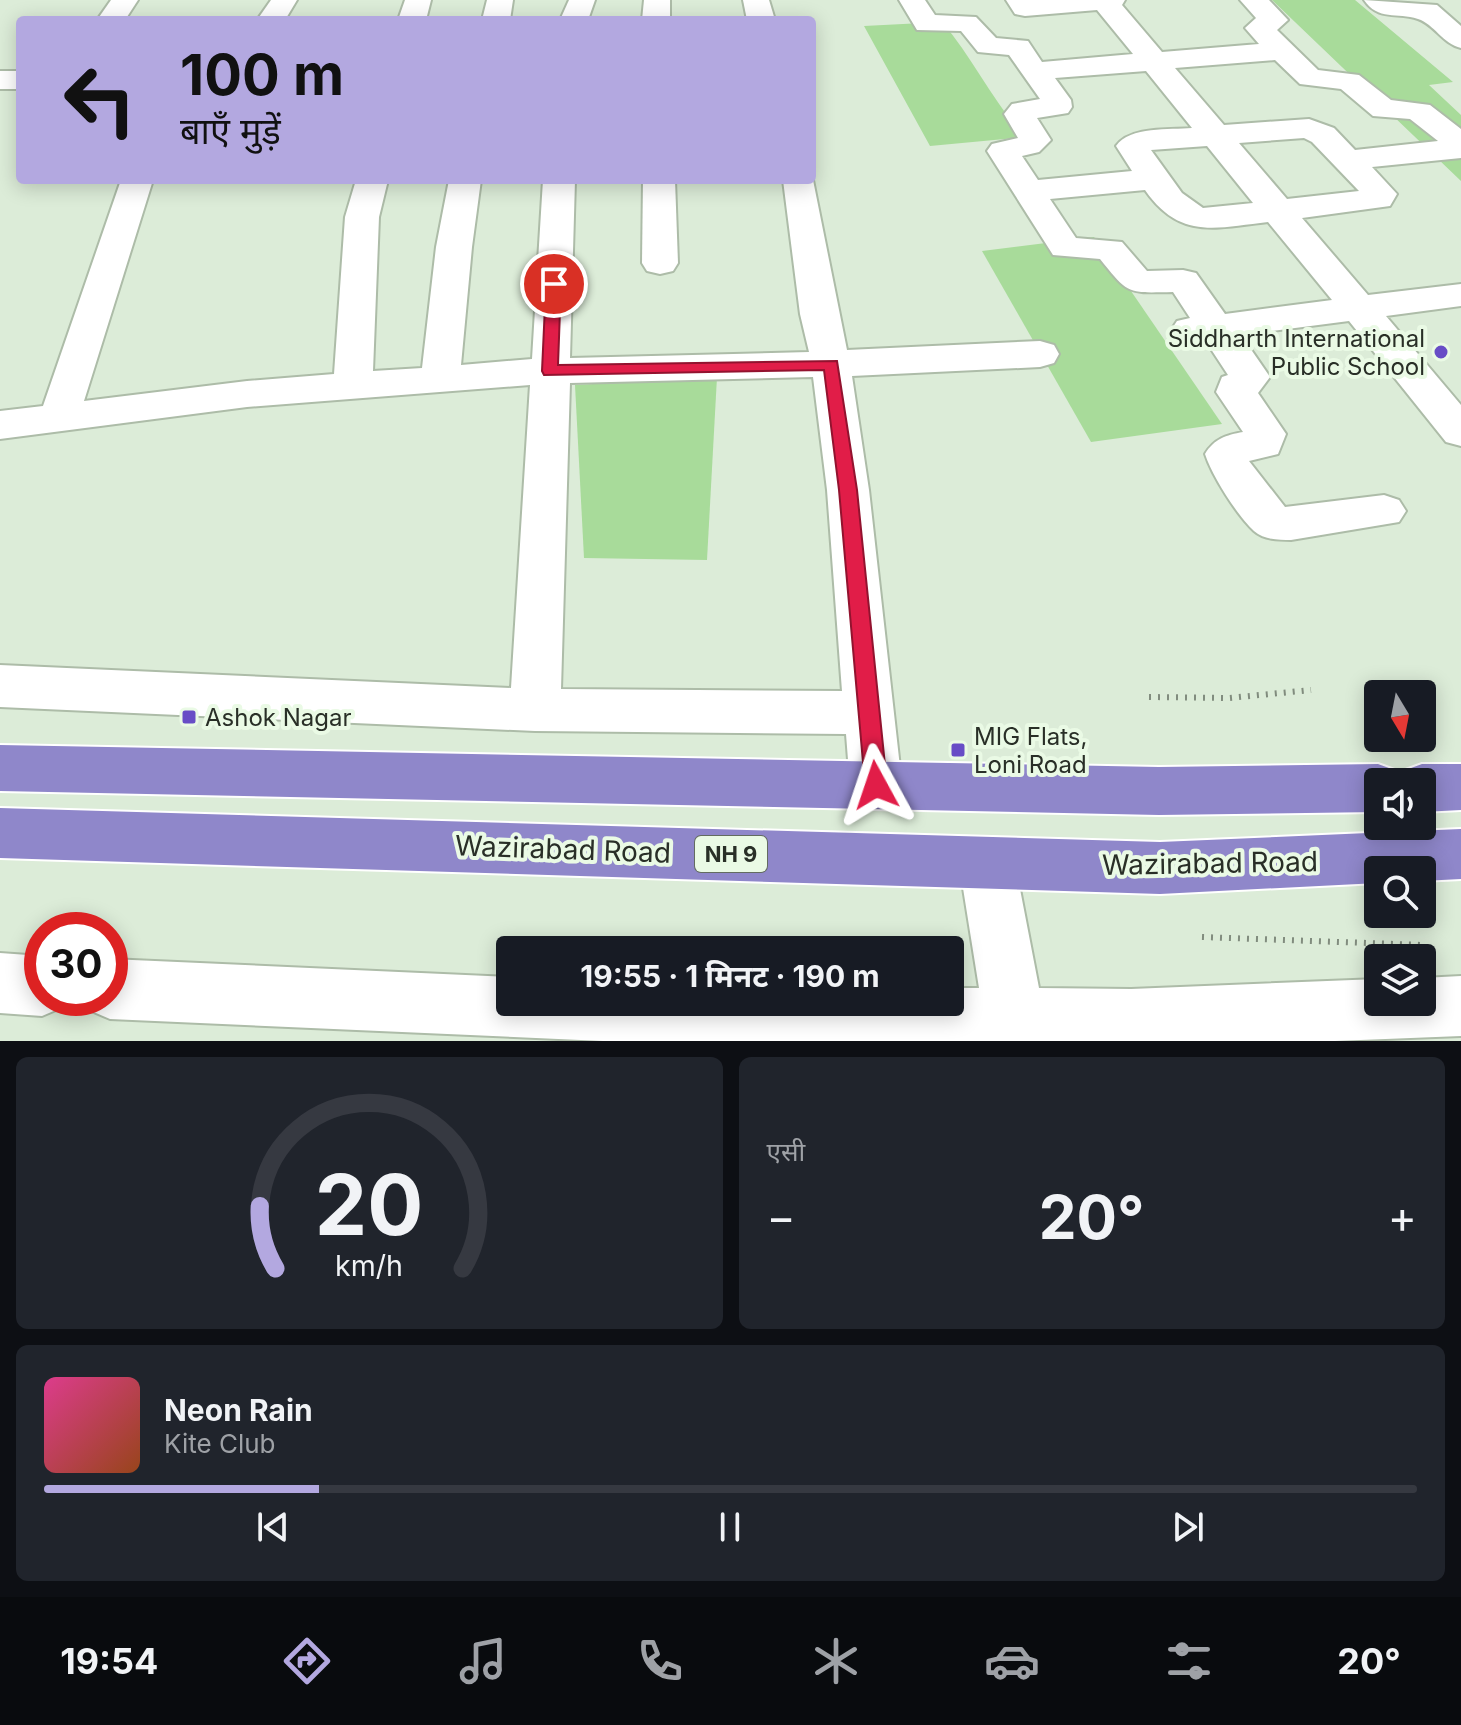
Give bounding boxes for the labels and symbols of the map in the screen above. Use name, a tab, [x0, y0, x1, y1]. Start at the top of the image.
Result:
pin	[520, 250, 588, 318]
place label: Siddharth International Public School	[1168, 324, 1425, 381]
marker: Siddharth International Public School	[1432, 343, 1450, 361]
north arrow	[1364, 680, 1436, 752]
place label: Ashok Nagar	[205, 703, 352, 732]
marker: Ashok Nagar	[180, 708, 198, 726]
place label: MIG Flats, Loni Road	[974, 722, 1087, 779]
marker: MIG Flats, Loni Road	[949, 741, 967, 759]
position arrow	[834, 743, 918, 827]
street label: Wazirabad Road	[454, 828, 672, 870]
road number: NH 9	[695, 836, 767, 872]
street label: Wazirabad Road	[1102, 844, 1318, 882]
speed limit sign: 30	[24, 912, 128, 1016]

